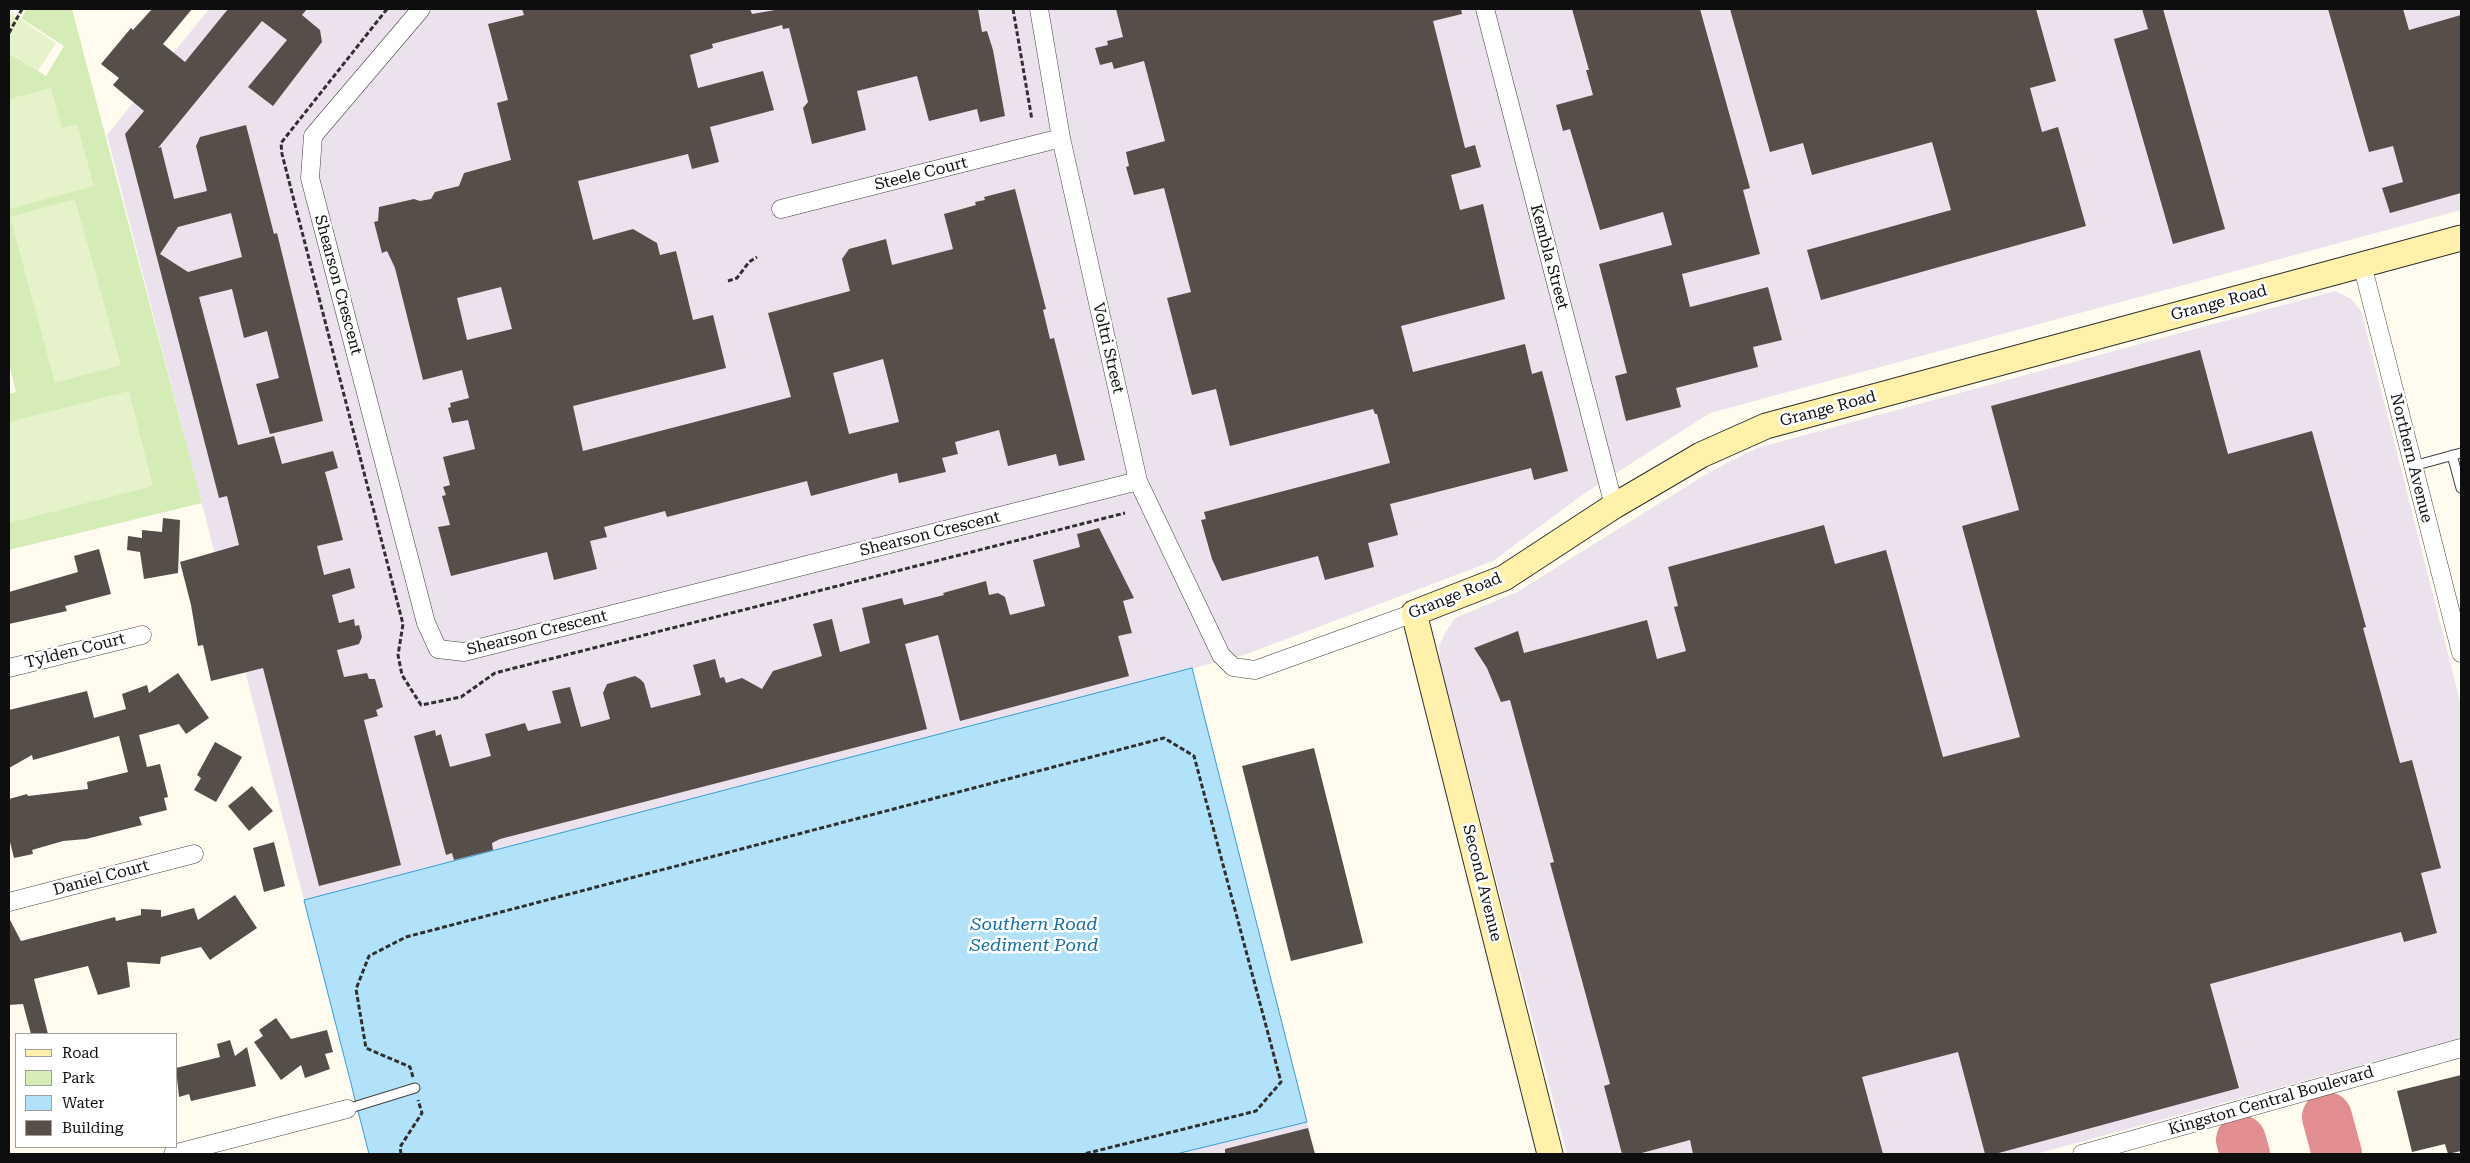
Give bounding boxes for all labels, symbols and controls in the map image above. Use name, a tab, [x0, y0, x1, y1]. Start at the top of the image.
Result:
street label: Steele Court	[873, 153, 969, 195]
street label: Kembla Street	[1526, 202, 1572, 312]
street label: Shearson Crescent	[310, 213, 366, 357]
street label: Grange Road	[2169, 281, 2269, 325]
street label: Voltri Street	[1088, 301, 1128, 395]
street label: Grange Road	[1778, 387, 1878, 431]
street label: Northern Avenue	[2386, 391, 2436, 525]
street label: Shearson Crescent	[858, 507, 1002, 561]
street label: Grange Road	[1406, 569, 1504, 623]
street label: Shearson Crescent	[465, 606, 609, 660]
street label: Tylden Court	[23, 629, 127, 673]
street label: Second Avenue	[1458, 823, 1506, 943]
street label: Daniel Court	[51, 856, 151, 900]
water label: Southern Road Sediment Pond	[970, 914, 1098, 956]
legend	[15, 1033, 178, 1148]
text: Road	[62, 1044, 99, 1062]
street label: Kingston Central Boulevard	[2166, 1062, 2376, 1140]
text: Park	[62, 1069, 95, 1087]
text: Water	[62, 1094, 104, 1112]
text: Building	[62, 1119, 123, 1137]

